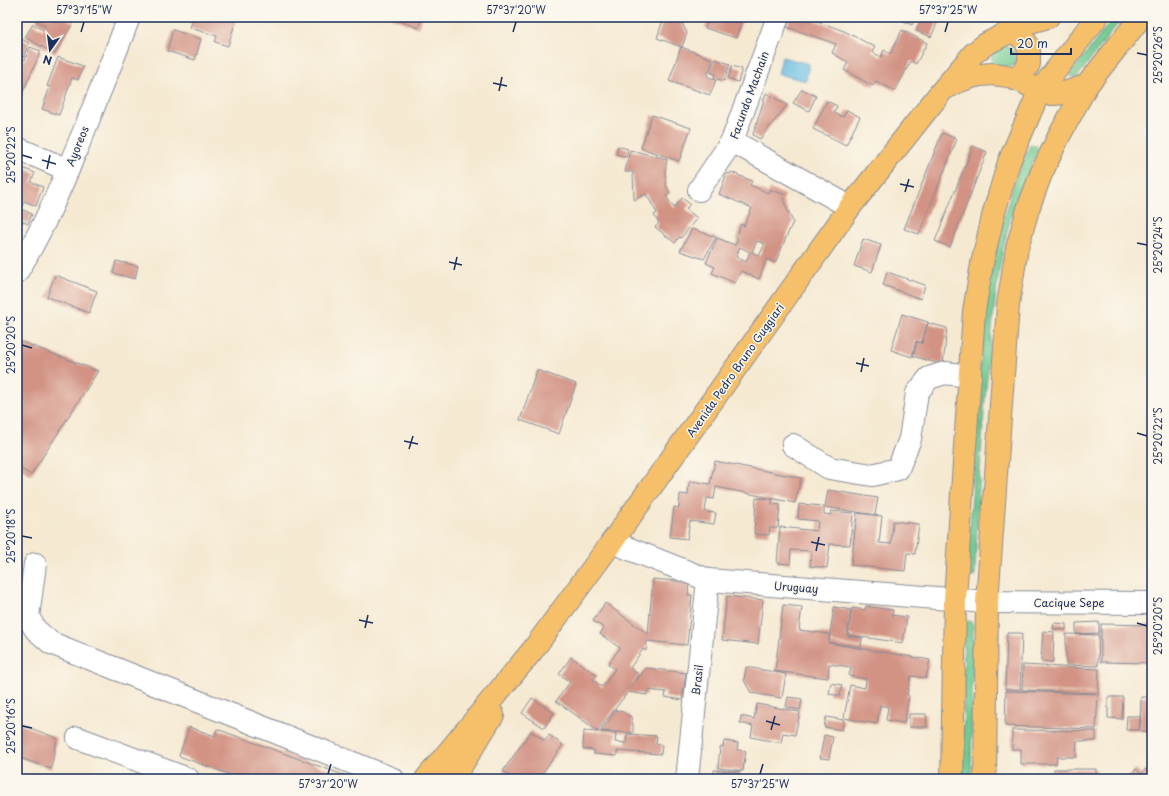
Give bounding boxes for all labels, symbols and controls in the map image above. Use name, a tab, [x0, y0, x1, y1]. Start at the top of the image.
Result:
text: 57°37'15"W	[56, 2, 113, 17]
text: 57°37'20"W	[486, 2, 546, 17]
text: 57°37'25"W	[919, 2, 978, 17]
text: 25°20'26"S	[1150, 26, 1165, 84]
north arrow	[30, 30, 70, 70]
scale bar	[1011, 30, 1071, 56]
text: 20 m	[1017, 34, 1048, 52]
street label: Facundo Machain	[725, 49, 773, 141]
text: N	[41, 51, 54, 69]
street label: Ayoreos	[61, 123, 93, 169]
text: 25°20'22"S	[3, 126, 18, 184]
text: 25°20'24"S	[1150, 216, 1165, 274]
street label: Avenida Pedro Bruno Guggiari	[682, 300, 788, 440]
text: 25°20'20"S	[3, 316, 18, 374]
text: 25°20'22"S	[1150, 407, 1165, 465]
text: 25°20'18"S	[3, 508, 18, 564]
street label: Uruguay	[773, 577, 819, 597]
street label: Cacique Sepe	[1033, 594, 1105, 611]
text: 25°20'20"S	[1150, 597, 1165, 655]
street label: Brasil	[687, 664, 707, 696]
text: 25°20'16"S	[3, 698, 18, 754]
text: 57°37'20"W	[298, 776, 358, 791]
text: 57°37'25"W	[731, 776, 790, 791]

